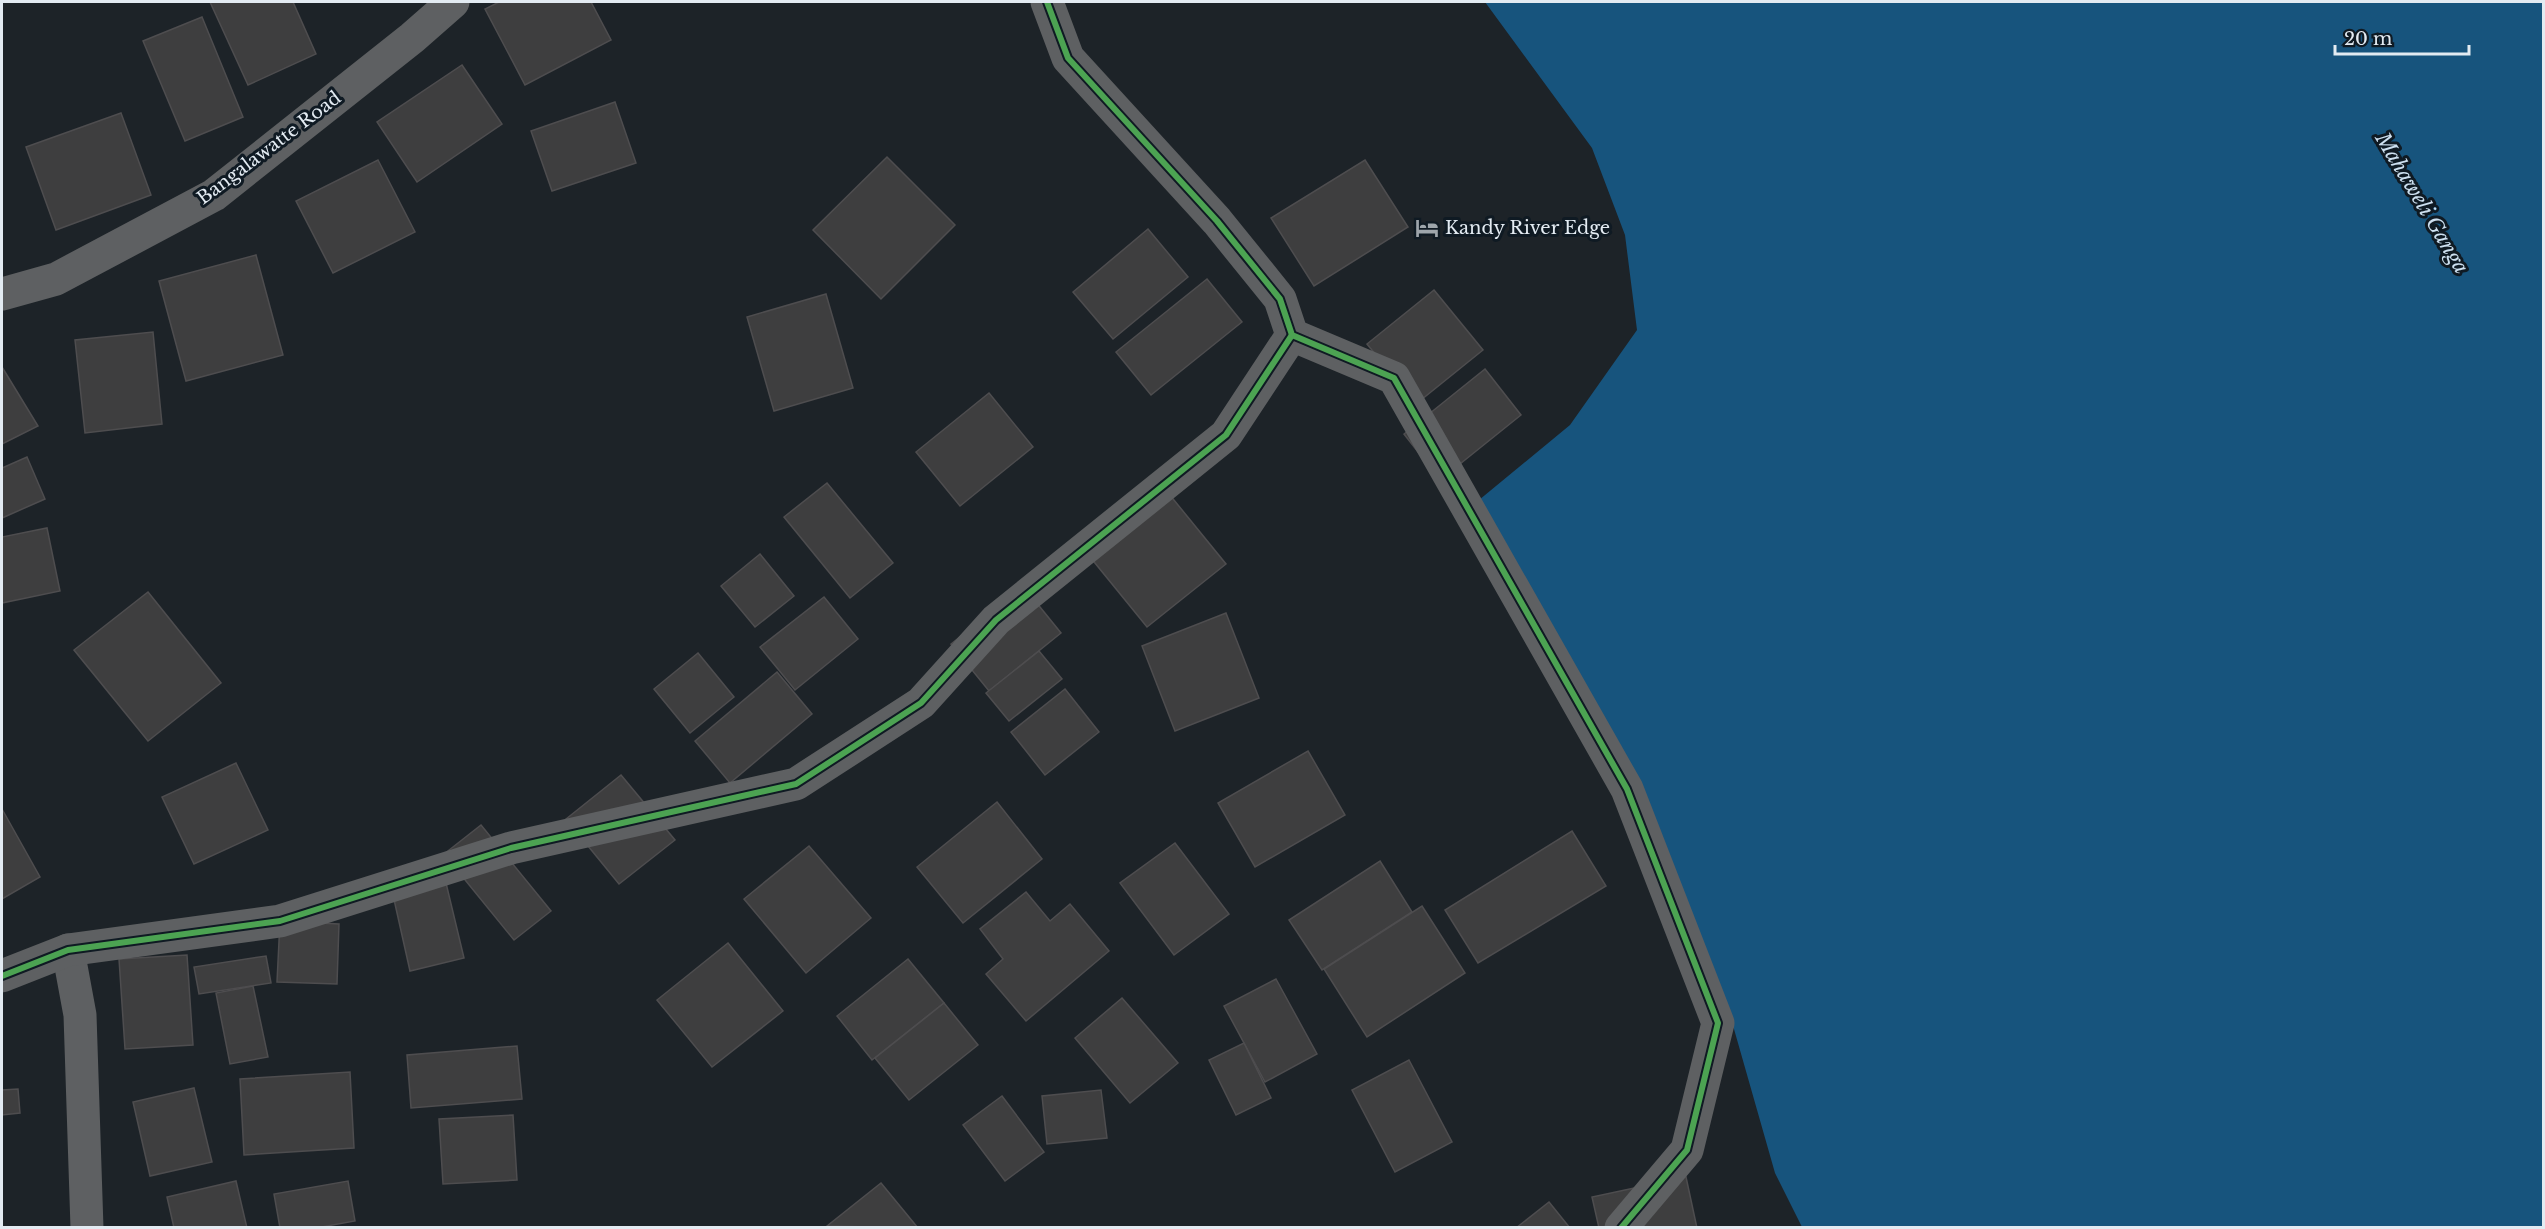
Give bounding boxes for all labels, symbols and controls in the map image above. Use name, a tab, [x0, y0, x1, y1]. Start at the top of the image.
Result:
scale bar	[2335, 18, 2468, 56]
text: 20 m	[2344, 28, 2392, 50]
street label: Bangalawatte Road	[193, 87, 345, 209]
water label: Mahaweli Ganga	[2370, 127, 2474, 278]
hotel icon: Kandy River Edge	[1414, 215, 1440, 241]
place label: Kandy River Edge	[1445, 217, 1610, 239]

